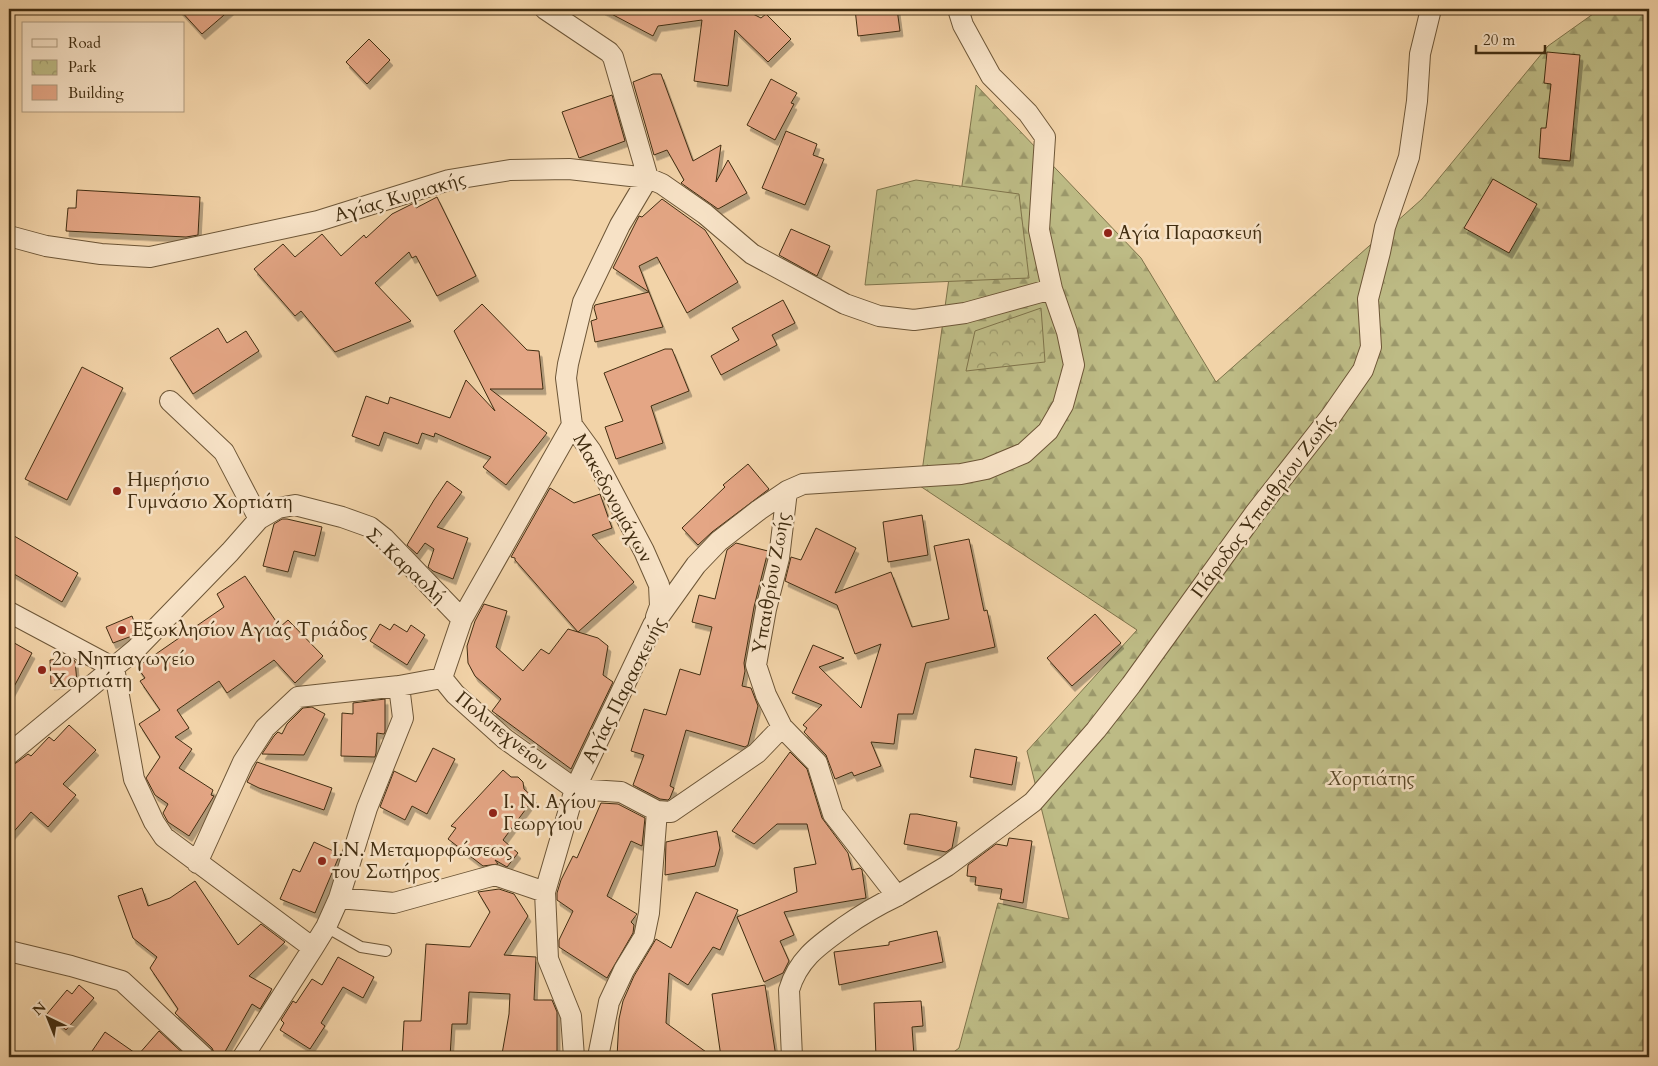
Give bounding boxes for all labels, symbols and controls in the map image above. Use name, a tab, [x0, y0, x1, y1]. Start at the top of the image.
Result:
legend	[22, 22, 185, 112]
scale bar	[1476, 22, 1544, 54]
text: 20 m	[1483, 30, 1515, 50]
text: Road	[68, 33, 101, 53]
text: Park	[68, 57, 97, 77]
text: Building	[68, 83, 124, 103]
street label: Αγίας Κυριακής	[331, 166, 469, 228]
place label: Αγία Παρασκευή	[1118, 220, 1263, 246]
marker: Αγία Παρασκευή	[1102, 227, 1114, 239]
street label: Πάροδος Υπαιθρίου Ζωής	[1185, 409, 1341, 603]
street label: Μακεδονομάχων	[567, 429, 659, 567]
place label: Ημερήσιο Γυμνάσιο Χορτιάτη	[127, 467, 293, 515]
marker: Ημερήσιο Γυμνάσιο Χορτιάτη	[111, 485, 123, 497]
street label: Υπαιθρίου Ζωής	[746, 510, 796, 656]
street label: Σ. Καραολή	[360, 522, 452, 610]
street label: Αγίας Παρασκευής	[576, 612, 672, 768]
place label: Εξωκλησίον Αγιάς Τριάδος	[132, 617, 368, 643]
marker: Εξωκλησίον Αγιάς Τριάδος	[116, 624, 128, 636]
place label: 2ο Νηπιαγωγείο Χορτιάτη	[52, 646, 195, 694]
marker: 2ο Νηπιαγωγείο Χορτιάτη	[36, 664, 48, 676]
street label: Πολυτεχνείου	[450, 685, 554, 777]
park label: Χορτιάτης	[1327, 766, 1415, 792]
place label: Ι. Ν. Αγίου Γεωργίου	[503, 789, 596, 837]
marker: Ι. Ν. Αγίου Γεωργίου	[487, 807, 499, 819]
place label: I.N. Μεταμορφώσεως του Σωτήρος	[332, 837, 513, 885]
marker: I.N. Μεταμορφώσεως του Σωτήρος	[316, 855, 328, 867]
north arrow	[22, 994, 72, 1044]
text: N	[29, 998, 50, 1020]

